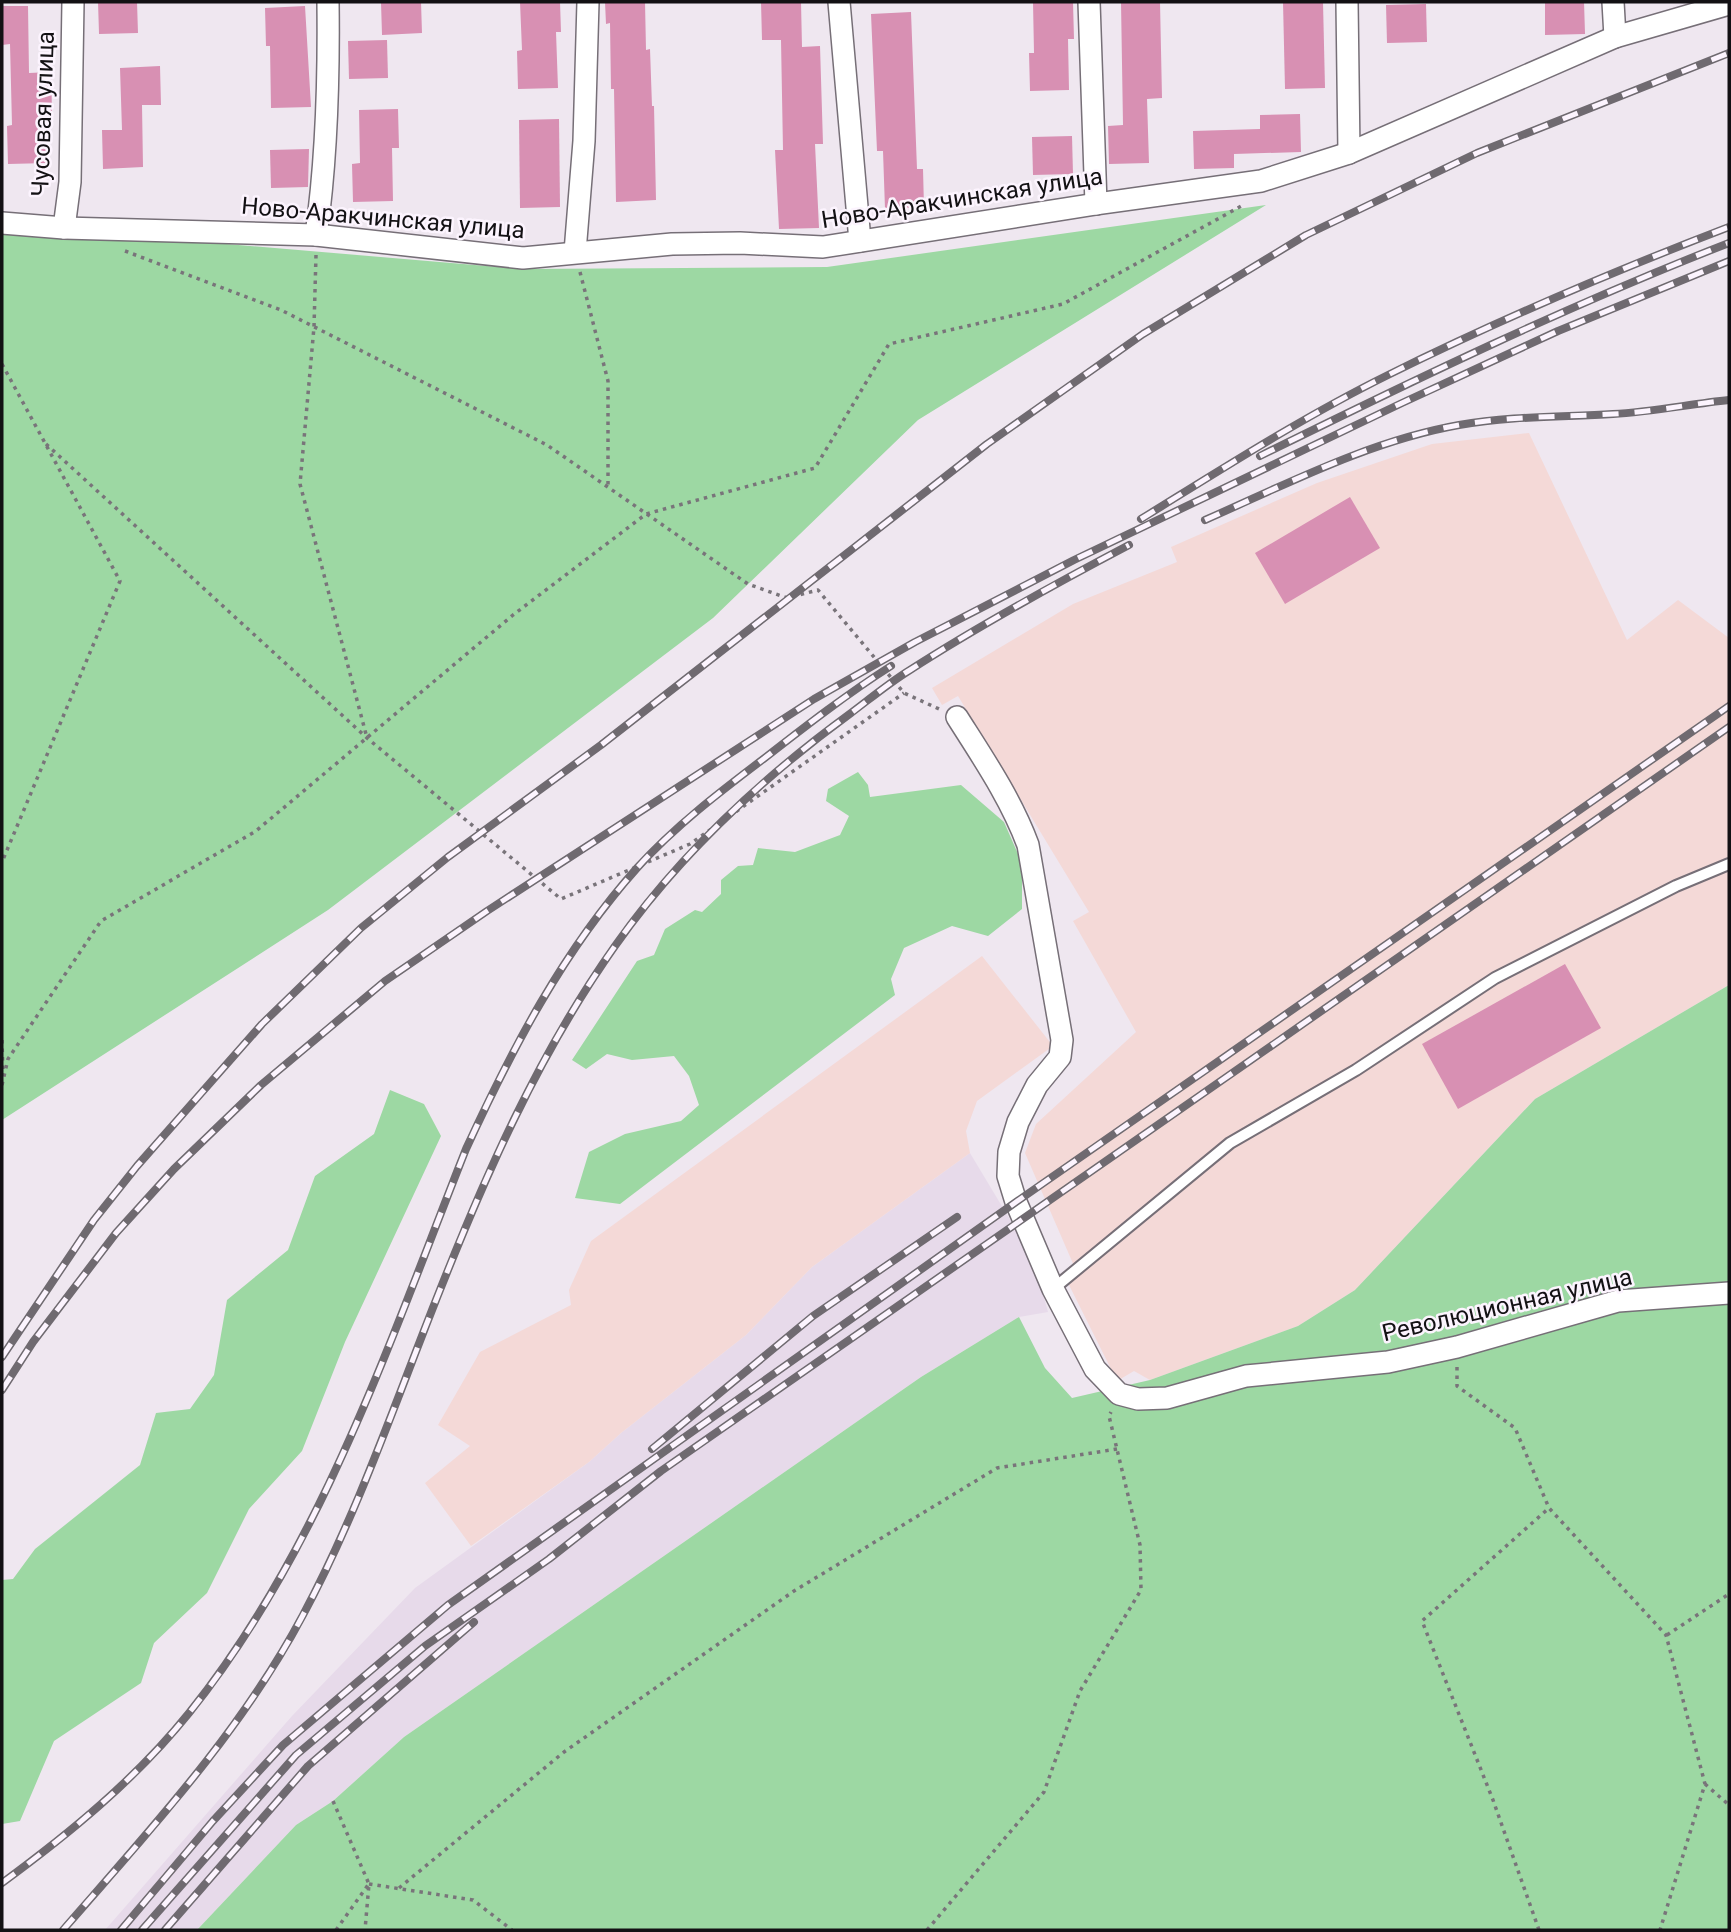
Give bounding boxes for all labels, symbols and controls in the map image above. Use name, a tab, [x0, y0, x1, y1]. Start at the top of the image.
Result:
street label: Чусовая улица	[26, 31, 60, 197]
street label: Ново-Аракчинская улица	[819, 162, 1105, 234]
street label: Ново-Аракчинская улица	[240, 192, 526, 244]
street label: Революционная улица	[1379, 1263, 1635, 1347]

